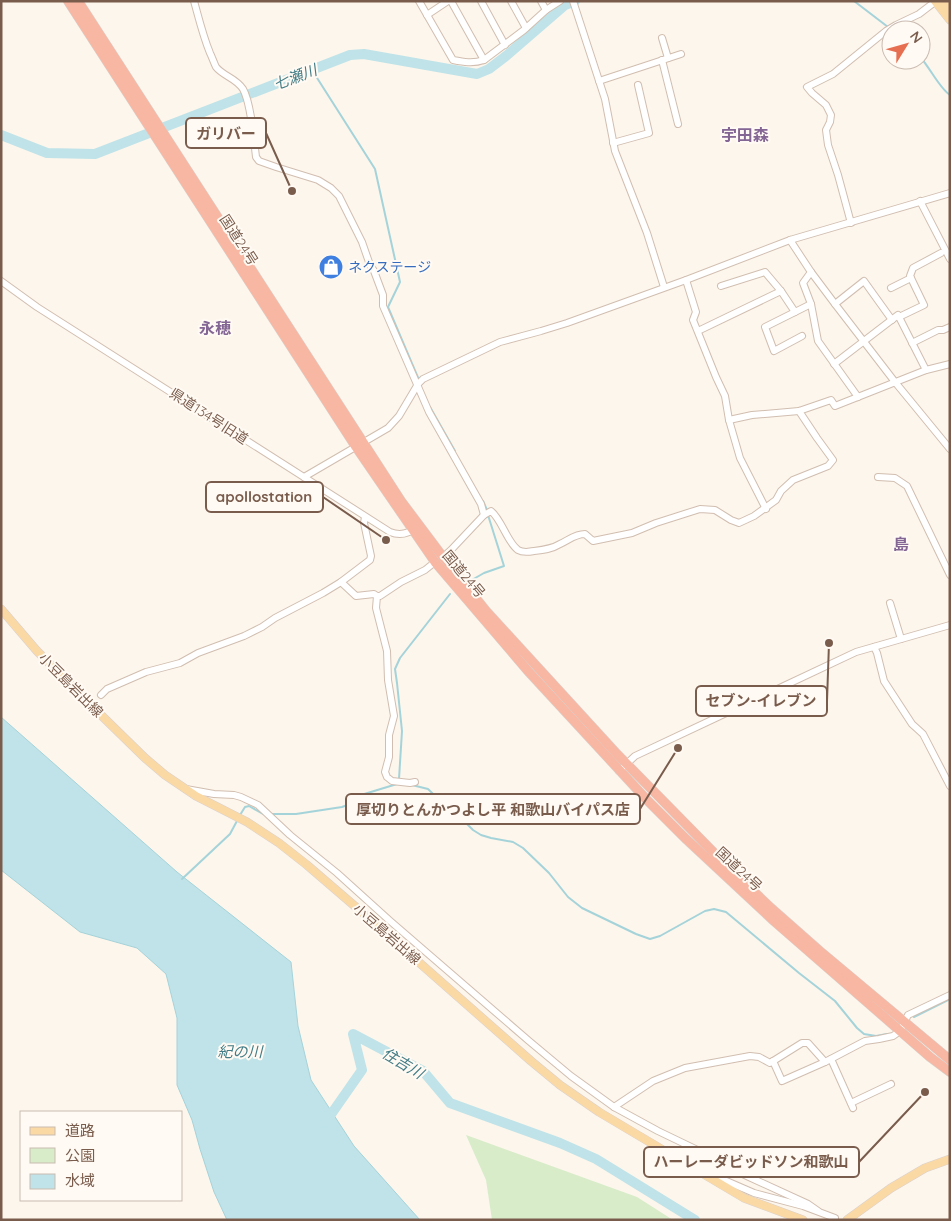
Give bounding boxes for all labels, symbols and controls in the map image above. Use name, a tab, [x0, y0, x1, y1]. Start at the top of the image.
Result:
north arrow	[881, 20, 931, 70]
text: N	[906, 28, 927, 47]
water label: 七瀬川	[271, 59, 321, 94]
callout: ガリバー	[186, 118, 266, 148]
text: ガリバー	[196, 124, 256, 143]
district label: 宇田森	[721, 125, 769, 145]
street label: 国道24号	[216, 211, 262, 269]
shop icon: ネクステージ	[318, 254, 344, 280]
place label: ネクステージ	[348, 258, 431, 276]
district label: 永穂	[199, 318, 231, 338]
street label: 県道134号旧道	[166, 384, 252, 448]
callout: apollostation	[206, 482, 323, 512]
text: apollostation	[216, 487, 312, 506]
district label: 島	[893, 534, 909, 554]
street label: 国道24号	[439, 546, 489, 602]
street label: 小豆島岩出線	[35, 649, 107, 721]
callout: セブン-イレブン	[696, 686, 827, 716]
text: セブン-イレブン	[706, 691, 816, 710]
callout: 厚切りとんかつよし平 和歌山バイパス店	[346, 794, 640, 824]
text: 厚切りとんかつよし平 和歌山バイパス店	[356, 800, 630, 819]
street label: 国道24号	[712, 843, 766, 895]
street label: 小豆島岩出線	[349, 900, 425, 968]
water label: 紀の川	[217, 1042, 264, 1061]
water label: 住吉川	[379, 1043, 429, 1084]
legend	[20, 1111, 182, 1201]
text: 道路	[65, 1121, 95, 1140]
text: 公園	[65, 1146, 95, 1165]
callout: ハーレーダビッドソン和歌山	[644, 1147, 859, 1177]
text: ハーレーダビッドソン和歌山	[653, 1152, 849, 1171]
text: 水域	[65, 1171, 95, 1190]

